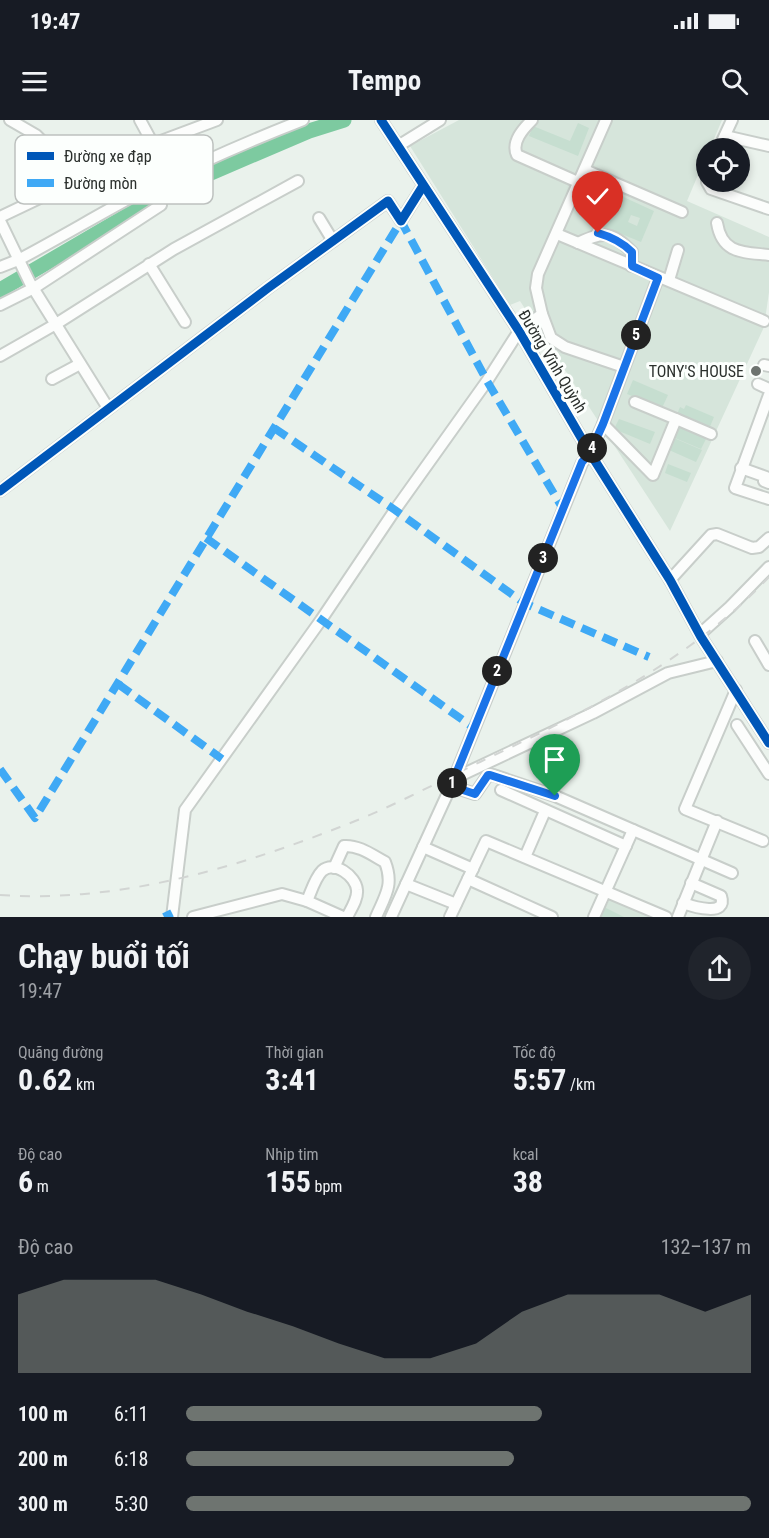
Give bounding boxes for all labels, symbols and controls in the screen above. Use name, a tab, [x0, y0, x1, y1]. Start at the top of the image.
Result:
text: 19:47	[30, 9, 81, 34]
icon: menu	[18, 65, 51, 98]
text: Tempo	[348, 65, 421, 97]
icon: search	[718, 65, 751, 98]
legend	[15, 135, 213, 204]
map controls	[696, 138, 750, 192]
button: locate	[696, 138, 750, 192]
text: Đường xe đạp	[64, 147, 152, 166]
pin	[572, 171, 623, 233]
text: Đường mòn	[64, 174, 137, 193]
icon: check	[581, 180, 614, 213]
street label: Đường Vĩnh Quỳnh	[514, 306, 591, 416]
pin: 5	[621, 320, 651, 350]
text: 5	[632, 325, 640, 344]
place label: TONY'S HOUSE	[649, 362, 744, 381]
marker: TONY'S HOUSE	[749, 364, 763, 378]
pin: 4	[577, 433, 607, 463]
text: 4	[588, 438, 596, 457]
pin: 3	[528, 543, 558, 573]
text: 3	[539, 548, 547, 567]
pin: 2	[482, 656, 512, 686]
text: 2	[493, 661, 501, 680]
pin	[529, 734, 580, 796]
icon: arrive	[538, 743, 571, 776]
pin: 1	[437, 768, 467, 798]
text: 1	[448, 773, 456, 792]
text: Chạy buổi tối	[18, 937, 190, 976]
button: share	[688, 937, 751, 1000]
text: 19:47	[18, 979, 62, 1003]
text: Quãng đường	[18, 1043, 103, 1062]
text: Thời gian	[265, 1043, 324, 1062]
text: Tốc độ	[513, 1043, 556, 1062]
text: 0.62	[18, 1062, 72, 1097]
text: 3:41	[265, 1062, 319, 1097]
text: 5:57	[513, 1062, 566, 1097]
text: km	[72, 1075, 95, 1094]
text: /km	[566, 1075, 595, 1094]
text: Độ cao	[18, 1145, 62, 1164]
text: Nhịp tim	[265, 1145, 319, 1164]
text: kcal	[513, 1145, 538, 1164]
text: 6	[18, 1164, 33, 1199]
text: 155	[265, 1164, 311, 1199]
text: 38	[513, 1164, 543, 1199]
text: m	[33, 1177, 49, 1196]
text: bpm	[311, 1177, 342, 1196]
text: Độ cao	[18, 1235, 73, 1259]
text: 132–137 m	[661, 1235, 751, 1259]
text: 100 m	[18, 1402, 68, 1426]
text: 6:11	[114, 1402, 148, 1426]
text: 200 m	[18, 1447, 68, 1471]
text: 6:18	[114, 1447, 148, 1471]
text: 300 m	[18, 1492, 68, 1516]
text: 5:30	[114, 1492, 148, 1516]

